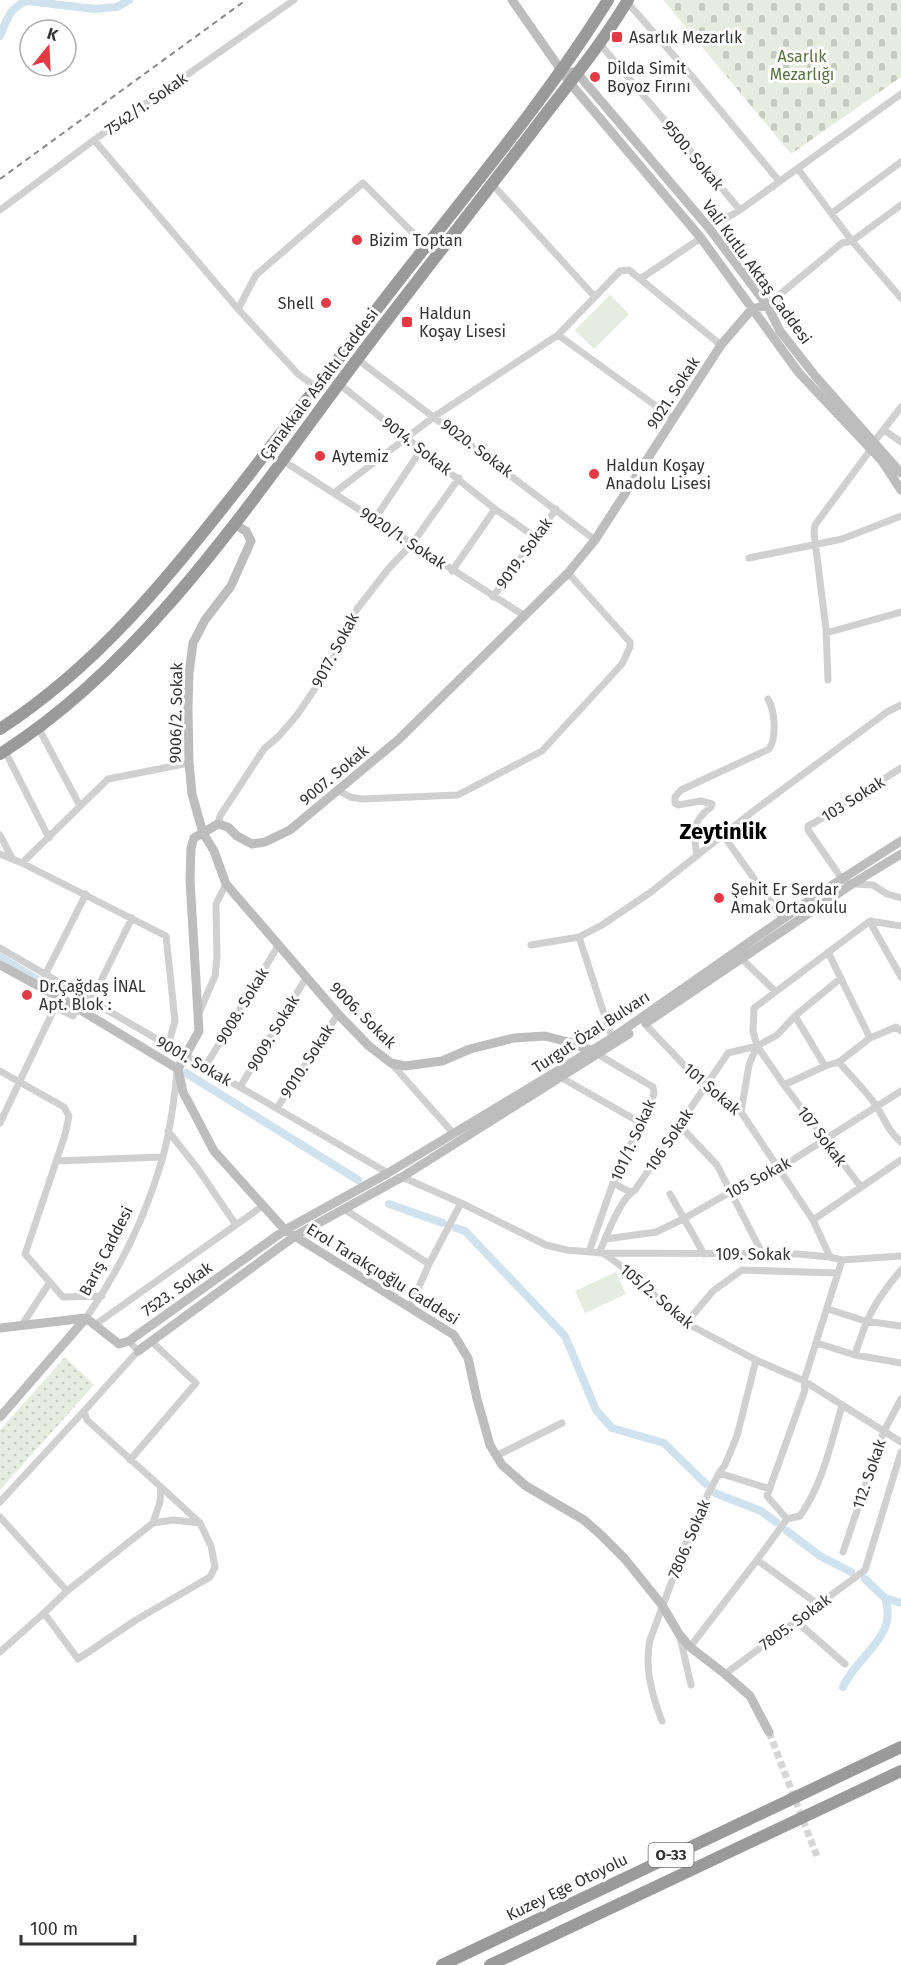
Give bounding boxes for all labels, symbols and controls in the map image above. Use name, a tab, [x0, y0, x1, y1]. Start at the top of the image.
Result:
north arrow	[18, 18, 78, 78]
text: K	[45, 24, 61, 45]
place label: Asarlık Mezarlık	[629, 28, 743, 47]
marker: Asarlık Mezarlık	[610, 30, 624, 44]
park label: Asarlık Mezarlığı	[770, 47, 834, 84]
place label: Dilda Simit Boyoz Fırını	[607, 59, 691, 96]
street label: 7542/1. Sokak	[101, 68, 192, 139]
marker: Dilda Simit Boyoz Fırını	[588, 70, 602, 84]
street label: 9500. Sokak	[658, 116, 728, 194]
street label: Vali Kutlu Aktaş Caddesi	[698, 196, 816, 348]
place label: Bizim Toptan	[369, 231, 463, 250]
marker: Bizim Toptan	[350, 233, 364, 247]
place label: Shell	[278, 294, 314, 313]
marker: Shell	[319, 296, 333, 310]
place label: Haldun Koşay Lisesi	[419, 304, 506, 342]
street label: Çanakkale Asfaltı Caddesi	[256, 305, 383, 464]
marker: Haldun Koşay Lisesi	[400, 315, 414, 329]
street label: 9021. Sokak	[643, 353, 704, 433]
street label: 9014. Sokak	[378, 413, 456, 480]
street label: 9020. Sokak	[437, 415, 517, 482]
place label: Aytemiz	[332, 447, 389, 466]
marker: Aytemiz	[313, 449, 327, 463]
place label: Haldun Koşay Anadolu Lisesi	[606, 456, 711, 493]
marker: Haldun Koşay Anadolu Lisesi	[587, 467, 601, 481]
street label: 9020/1. Sokak	[356, 503, 450, 573]
street label: 9019. Sokak	[492, 513, 557, 592]
street label: 9017. Sokak	[307, 609, 363, 691]
street label: 9006/2. Sokak	[166, 662, 186, 764]
street label: 9007. Sokak	[296, 740, 373, 809]
street label: 103 Sokak	[818, 772, 889, 826]
district label: Zeytinlik	[679, 818, 767, 845]
place label: Şehit Er Serdar Amak Ortaokulu	[731, 880, 847, 917]
marker: Şehit Er Serdar Amak Ortaokulu	[712, 891, 726, 905]
street label: 9008. Sokak	[212, 964, 273, 1048]
place label: Dr.Çağdaş İNAL Apt. Blok :	[39, 976, 146, 1014]
street label: 9006. Sokak	[326, 978, 401, 1053]
street label: Turgut Özal Bulvarı	[529, 987, 653, 1077]
marker: Dr.Çağdaş İNAL Apt. Blok :	[20, 988, 34, 1002]
street label: 9009. Sokak	[243, 991, 304, 1075]
street label: 9010. Sokak	[276, 1020, 338, 1101]
street label: 9001. Sokak	[153, 1032, 236, 1091]
street label: 101 Sokak	[680, 1059, 745, 1120]
street label: 101/1. Sokak	[606, 1095, 660, 1184]
street label: 107 Sokak	[793, 1102, 851, 1170]
street label: 106 Sokak	[641, 1104, 697, 1175]
street label: 105 Sokak	[722, 1153, 795, 1203]
street label: Barış Caddesi	[75, 1203, 138, 1300]
street label: Erol Tarakçıoğlu Caddesi	[303, 1219, 463, 1330]
street label: 109. Sokak	[715, 1245, 791, 1264]
street label: 7523. Sokak	[138, 1257, 216, 1320]
street label: 105/2. Sokak	[616, 1260, 698, 1333]
street label: 112. Sokak	[848, 1436, 890, 1511]
street label: 7806. Sokak	[664, 1496, 714, 1581]
street label: 7805. Sokak	[756, 1589, 835, 1654]
road number: O-33	[648, 1843, 694, 1867]
street label: Kuzey Ege Otoyolu	[503, 1849, 631, 1925]
scale bar	[21, 1908, 135, 1946]
text: 100 m	[30, 1918, 78, 1940]

